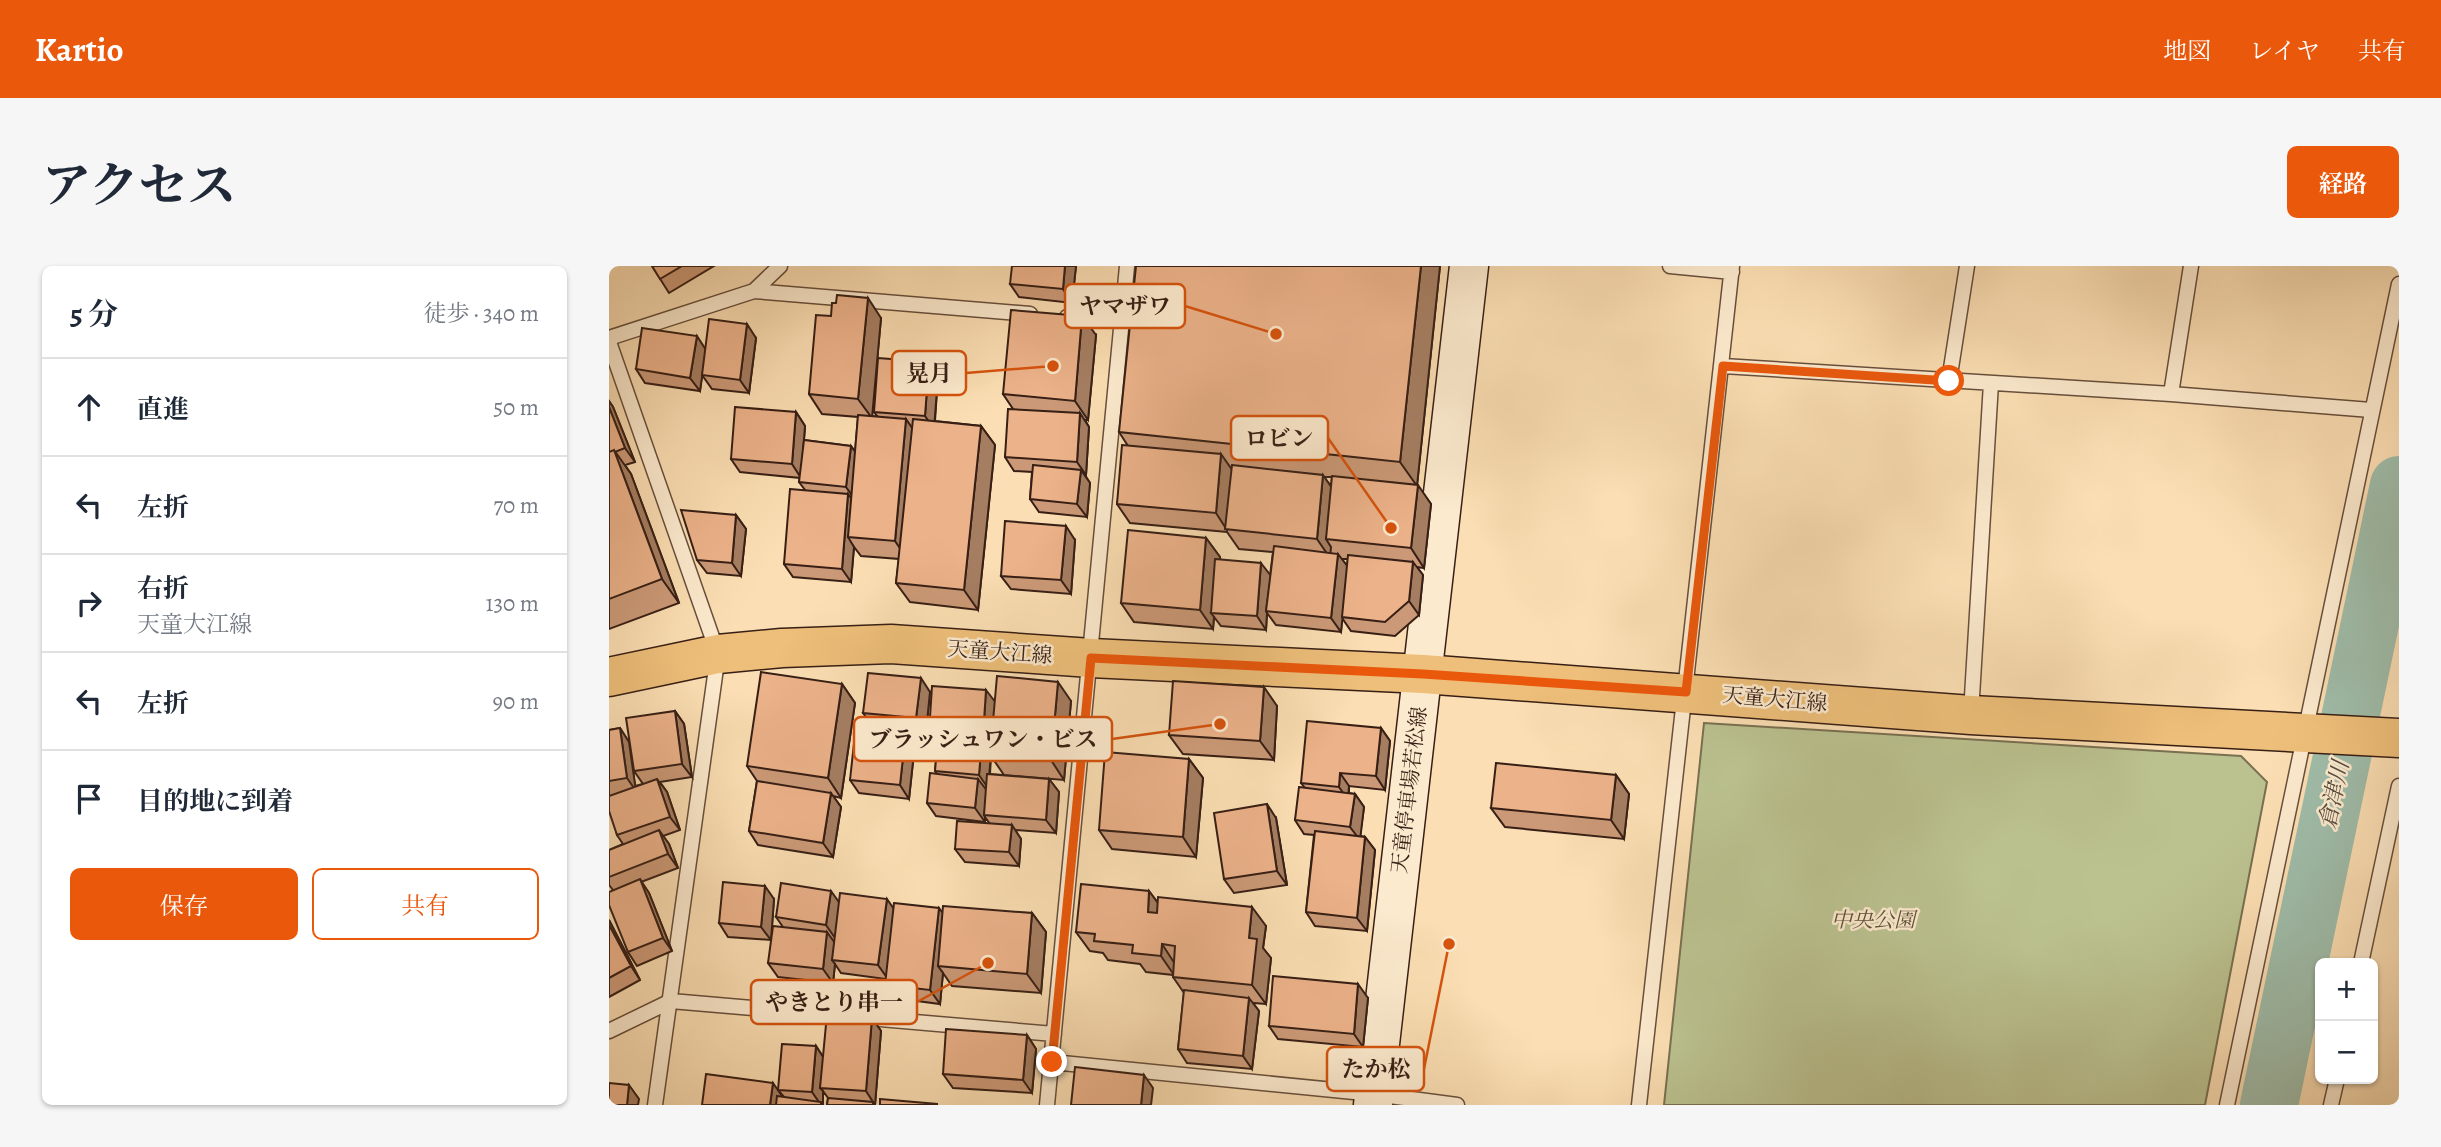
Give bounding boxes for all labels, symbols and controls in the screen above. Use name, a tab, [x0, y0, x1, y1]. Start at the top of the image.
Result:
text: Kartio	[35, 27, 123, 72]
text: 地図	[2163, 35, 2211, 67]
text: レイヤ	[2249, 35, 2320, 67]
text: 共有	[2358, 35, 2406, 67]
button: 経路	[2287, 146, 2399, 218]
text: アクセス	[42, 152, 237, 219]
callout: ヤマザワ	[1065, 284, 1185, 328]
text: ヤマザワ	[1079, 291, 1171, 322]
text: 5 分	[70, 294, 118, 334]
text: 徒歩 · 340 m	[423, 298, 539, 329]
callout: 晃月	[892, 351, 966, 395]
text: 晃月	[906, 358, 952, 389]
route start	[1933, 365, 1964, 396]
icon: ahead	[70, 388, 108, 426]
text: 直進	[137, 392, 189, 427]
text: 50 m	[493, 392, 539, 423]
callout: ロビン	[1231, 416, 1328, 460]
text: ロビン	[1245, 423, 1314, 454]
icon: left	[70, 486, 108, 524]
text: 左折	[137, 490, 189, 525]
text: 70 m	[493, 490, 539, 521]
text: 右折	[137, 571, 189, 606]
icon: right	[70, 584, 108, 622]
text: 130 m	[486, 588, 539, 619]
text: 天童大江線	[137, 609, 252, 640]
street label: 天童大江線	[947, 634, 1053, 670]
street label: 天童大江線	[1721, 680, 1829, 718]
icon: left	[70, 682, 108, 720]
text: 左折	[137, 686, 189, 721]
text: 90 m	[493, 686, 539, 717]
street label: 天童停車場若松線	[1385, 705, 1433, 875]
callout: ブラッシュワン・ビス	[854, 717, 1112, 761]
text: ブラッシュワン・ビス	[868, 724, 1098, 755]
water label: 倉津川	[2312, 755, 2357, 832]
icon: arrive	[70, 780, 108, 818]
text: 目的地に到着	[137, 784, 293, 819]
button: 保存	[70, 868, 298, 940]
button: 共有	[312, 868, 539, 940]
park label: 中央公園	[1831, 906, 1918, 934]
map controls	[2315, 958, 2378, 1084]
button: +	[2315, 958, 2378, 1021]
callout: やきとり串一	[751, 980, 917, 1024]
text: やきとり串一	[765, 987, 903, 1018]
button: −	[2315, 1021, 2378, 1084]
route end	[1036, 1046, 1067, 1077]
callout: たか松	[1327, 1047, 1424, 1091]
text: たか松	[1342, 1054, 1411, 1085]

